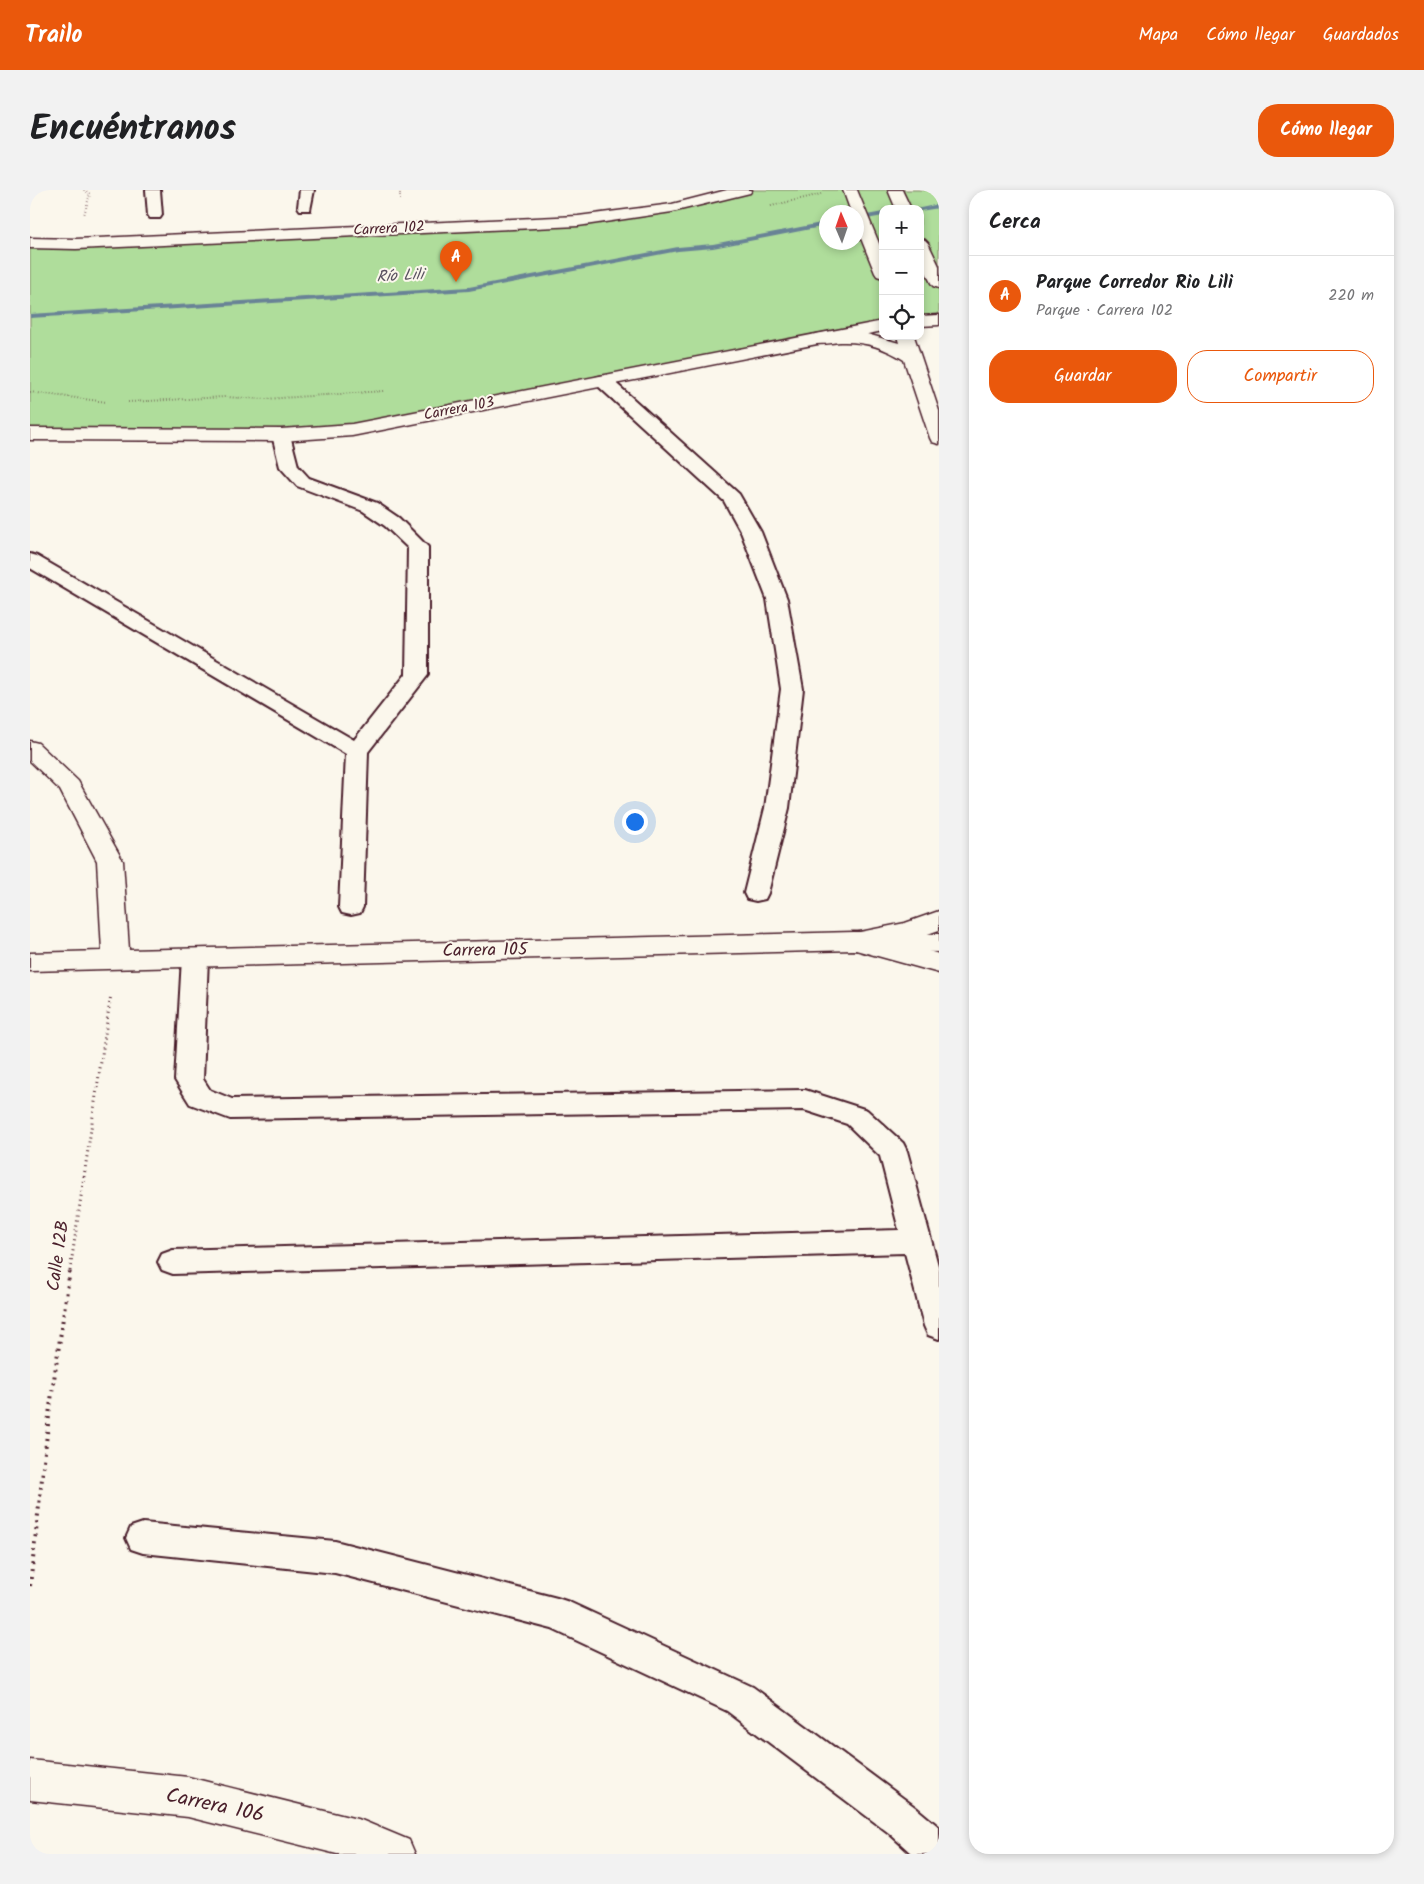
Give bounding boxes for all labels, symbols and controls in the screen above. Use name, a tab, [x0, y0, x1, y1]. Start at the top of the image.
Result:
text: Trailo	[25, 16, 83, 55]
text: Mapa	[1139, 21, 1178, 50]
text: Cómo llegar	[1206, 21, 1295, 50]
text: Guardados	[1323, 21, 1399, 50]
text: Encuéntranos	[30, 102, 236, 158]
button: Cómo llegar	[1258, 104, 1394, 157]
north arrow	[819, 205, 864, 250]
map controls	[879, 205, 924, 340]
button: +	[879, 205, 924, 250]
text: Cerca	[989, 206, 1041, 239]
street label: Carrera 102	[353, 215, 425, 243]
pin: A	[440, 241, 472, 282]
button: −	[879, 250, 924, 295]
water label: Río Lili	[376, 262, 427, 290]
text: Parque Corredor Rio Lili	[1036, 268, 1233, 298]
text: A	[1000, 283, 1010, 308]
text: 220 m	[1328, 283, 1374, 308]
button: locate	[879, 295, 924, 340]
text: Parque · Carrera 102	[1036, 298, 1173, 323]
button: Guardar	[989, 350, 1177, 403]
button: Compartir	[1187, 350, 1374, 403]
street label: Carrera 103	[422, 390, 497, 428]
your location	[622, 809, 648, 835]
street label: Carrera 105	[442, 936, 529, 966]
street label: Calle 12B	[40, 1219, 78, 1293]
street label: Carrera 106	[163, 1779, 267, 1833]

